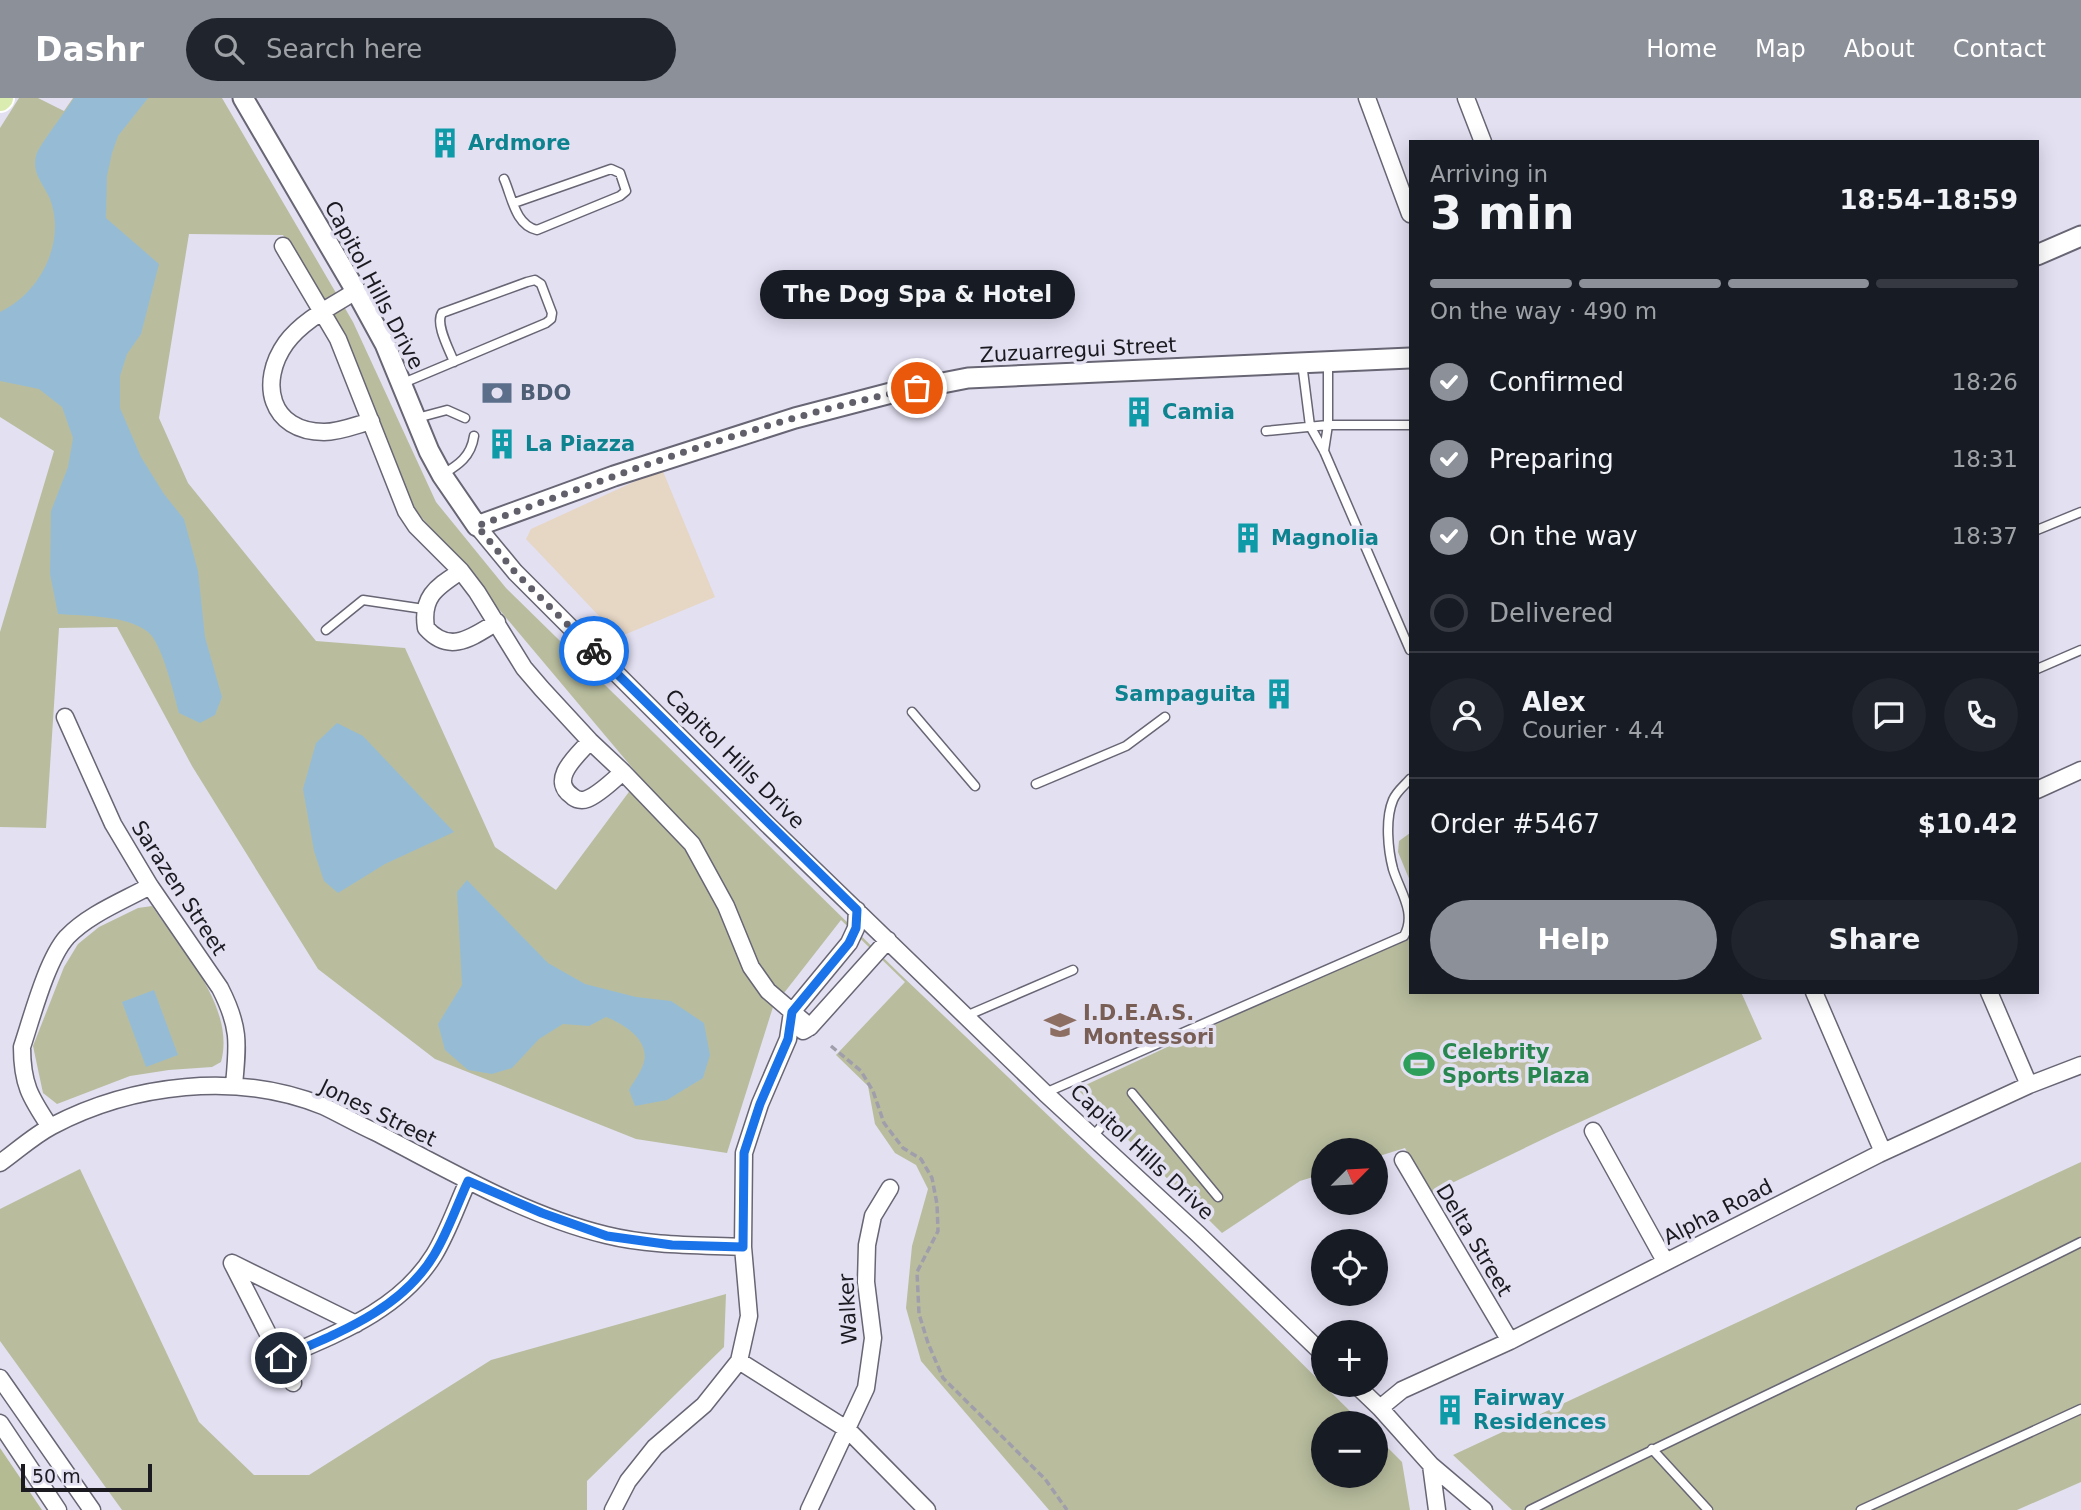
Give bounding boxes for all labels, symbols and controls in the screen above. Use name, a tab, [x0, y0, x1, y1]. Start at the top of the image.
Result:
search box	[186, 18, 676, 81]
text: Dashr	[35, 30, 144, 69]
icon: search	[210, 30, 248, 68]
text: Search here	[266, 34, 422, 64]
text: Home	[1646, 35, 1717, 63]
text: Map	[1755, 35, 1806, 63]
text: About	[1844, 35, 1915, 63]
text: Contact	[1953, 35, 2046, 63]
building icon: Ardmore	[428, 126, 462, 160]
place label: Ardmore	[468, 131, 571, 155]
text: Arriving in	[1430, 161, 1548, 187]
text: 18:54–18:59	[1839, 185, 2018, 215]
text: 3 min	[1430, 186, 1574, 240]
street label: Capitol Hills Drive	[319, 197, 429, 373]
callout: The Dog Spa & Hotel	[760, 269, 1074, 318]
text: The Dog Spa & Hotel	[783, 281, 1052, 307]
text: On the way · 490 m	[1430, 298, 1657, 324]
street label: Zuzuarregui Street	[979, 333, 1177, 367]
pin	[887, 358, 947, 418]
icon: check	[1430, 363, 1468, 401]
text: Confirmed	[1489, 367, 1624, 397]
icon: bag	[898, 369, 936, 407]
text: 18:26	[1952, 369, 2018, 395]
bank icon: BDO	[480, 376, 514, 410]
place label: BDO	[520, 381, 571, 405]
building icon: Camia	[1122, 395, 1156, 429]
place label: Camia	[1162, 400, 1235, 424]
building icon: La Piazza	[485, 427, 519, 461]
place label: La Piazza	[525, 432, 635, 456]
icon: check	[1430, 440, 1468, 478]
text: Preparing	[1489, 444, 1614, 474]
text: 18:31	[1952, 446, 2018, 472]
icon: check	[1430, 517, 1468, 555]
building icon: Magnolia	[1231, 521, 1265, 555]
text: On the way	[1489, 521, 1638, 551]
text: 18:37	[1952, 523, 2018, 549]
place label: Magnolia	[1271, 526, 1379, 550]
text: Delivered	[1489, 598, 1613, 628]
courier	[559, 616, 629, 686]
icon: bike	[575, 632, 613, 670]
building icon: Sampaguita	[1262, 677, 1296, 711]
button: person	[1430, 678, 1504, 752]
button: chat	[1852, 678, 1926, 752]
button: phone	[1944, 678, 2018, 752]
place label: Sampaguita	[1114, 682, 1256, 706]
street label: Capitol Hills Drive	[660, 684, 810, 834]
text: Alex	[1522, 687, 1585, 717]
text: Courier · 4.4	[1522, 717, 1665, 743]
text: Order #5467	[1430, 809, 1600, 839]
text: $10.42	[1918, 809, 2018, 839]
street label: Sarazen Street	[127, 816, 231, 960]
button: Help	[1430, 900, 1717, 980]
button: Share	[1731, 900, 2018, 980]
place label: I.D.E.A.S. Montessori	[1083, 1001, 1215, 1049]
school or university icon: I.D.E.A.S. Montessori	[1043, 1008, 1077, 1042]
place label: Celebrity Sports Plaza	[1442, 1040, 1590, 1088]
sports icon: Celebrity Sports Plaza	[1402, 1047, 1436, 1081]
street label: Jones Street	[314, 1074, 440, 1152]
street label: Capitol Hills Drive	[1065, 1079, 1219, 1225]
north arrow	[1311, 1138, 1388, 1214]
map controls	[1311, 1138, 1388, 1488]
street label: Alpha Road	[1659, 1174, 1777, 1250]
street label: Delta Street	[1431, 1180, 1517, 1300]
button: locate	[1311, 1229, 1388, 1306]
street label: Walker	[834, 1273, 862, 1345]
button: +	[1311, 1320, 1388, 1397]
pin	[251, 1328, 311, 1388]
icon: home	[262, 1339, 300, 1377]
place label: Fairway Residences	[1473, 1386, 1607, 1434]
building icon: Fairway Residences	[1433, 1393, 1467, 1427]
button: −	[1311, 1411, 1388, 1488]
scale bar	[21, 1461, 152, 1493]
text: 50 m	[32, 1465, 81, 1487]

